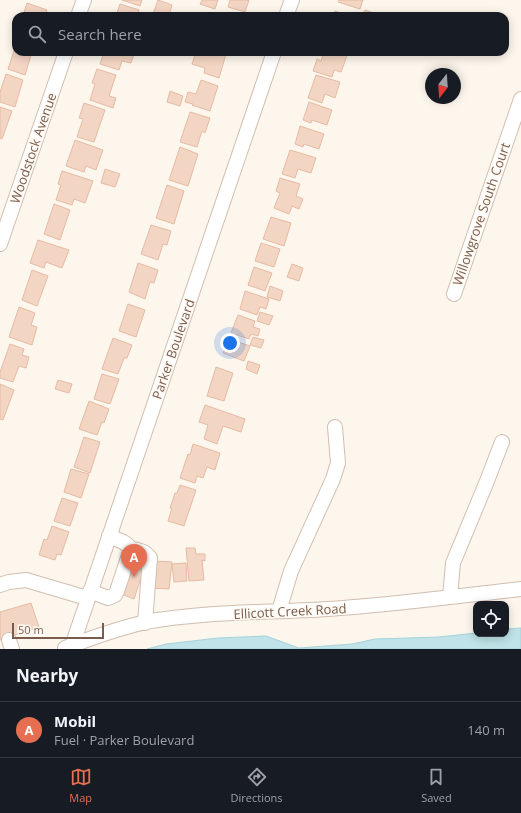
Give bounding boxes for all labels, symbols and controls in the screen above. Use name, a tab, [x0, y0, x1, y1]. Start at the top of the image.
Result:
search box	[12, 12, 509, 56]
icon: search	[26, 23, 48, 45]
text: Search here	[58, 24, 142, 44]
north arrow	[425, 68, 461, 104]
street label: Woodstock Avenue	[6, 90, 60, 206]
street label: Willowgrove South Court	[448, 140, 514, 288]
street label: Parker Boulevard	[147, 296, 199, 402]
your location	[220, 333, 240, 353]
pin: A	[121, 544, 147, 577]
street label: Ellicott Creek Road	[233, 599, 347, 623]
map controls	[473, 601, 509, 637]
button: locate	[473, 601, 509, 637]
scale bar	[12, 621, 104, 640]
text: 50 m	[18, 622, 44, 637]
text: Nearby	[16, 664, 78, 687]
text: Mobil	[54, 711, 96, 731]
text: A	[25, 721, 33, 739]
text: 140 m	[467, 721, 505, 739]
text: Fuel · Parker Boulevard	[54, 731, 194, 749]
tab: Map	[69, 766, 92, 805]
tab: Directions	[231, 766, 283, 805]
tab: Saved	[421, 766, 452, 805]

